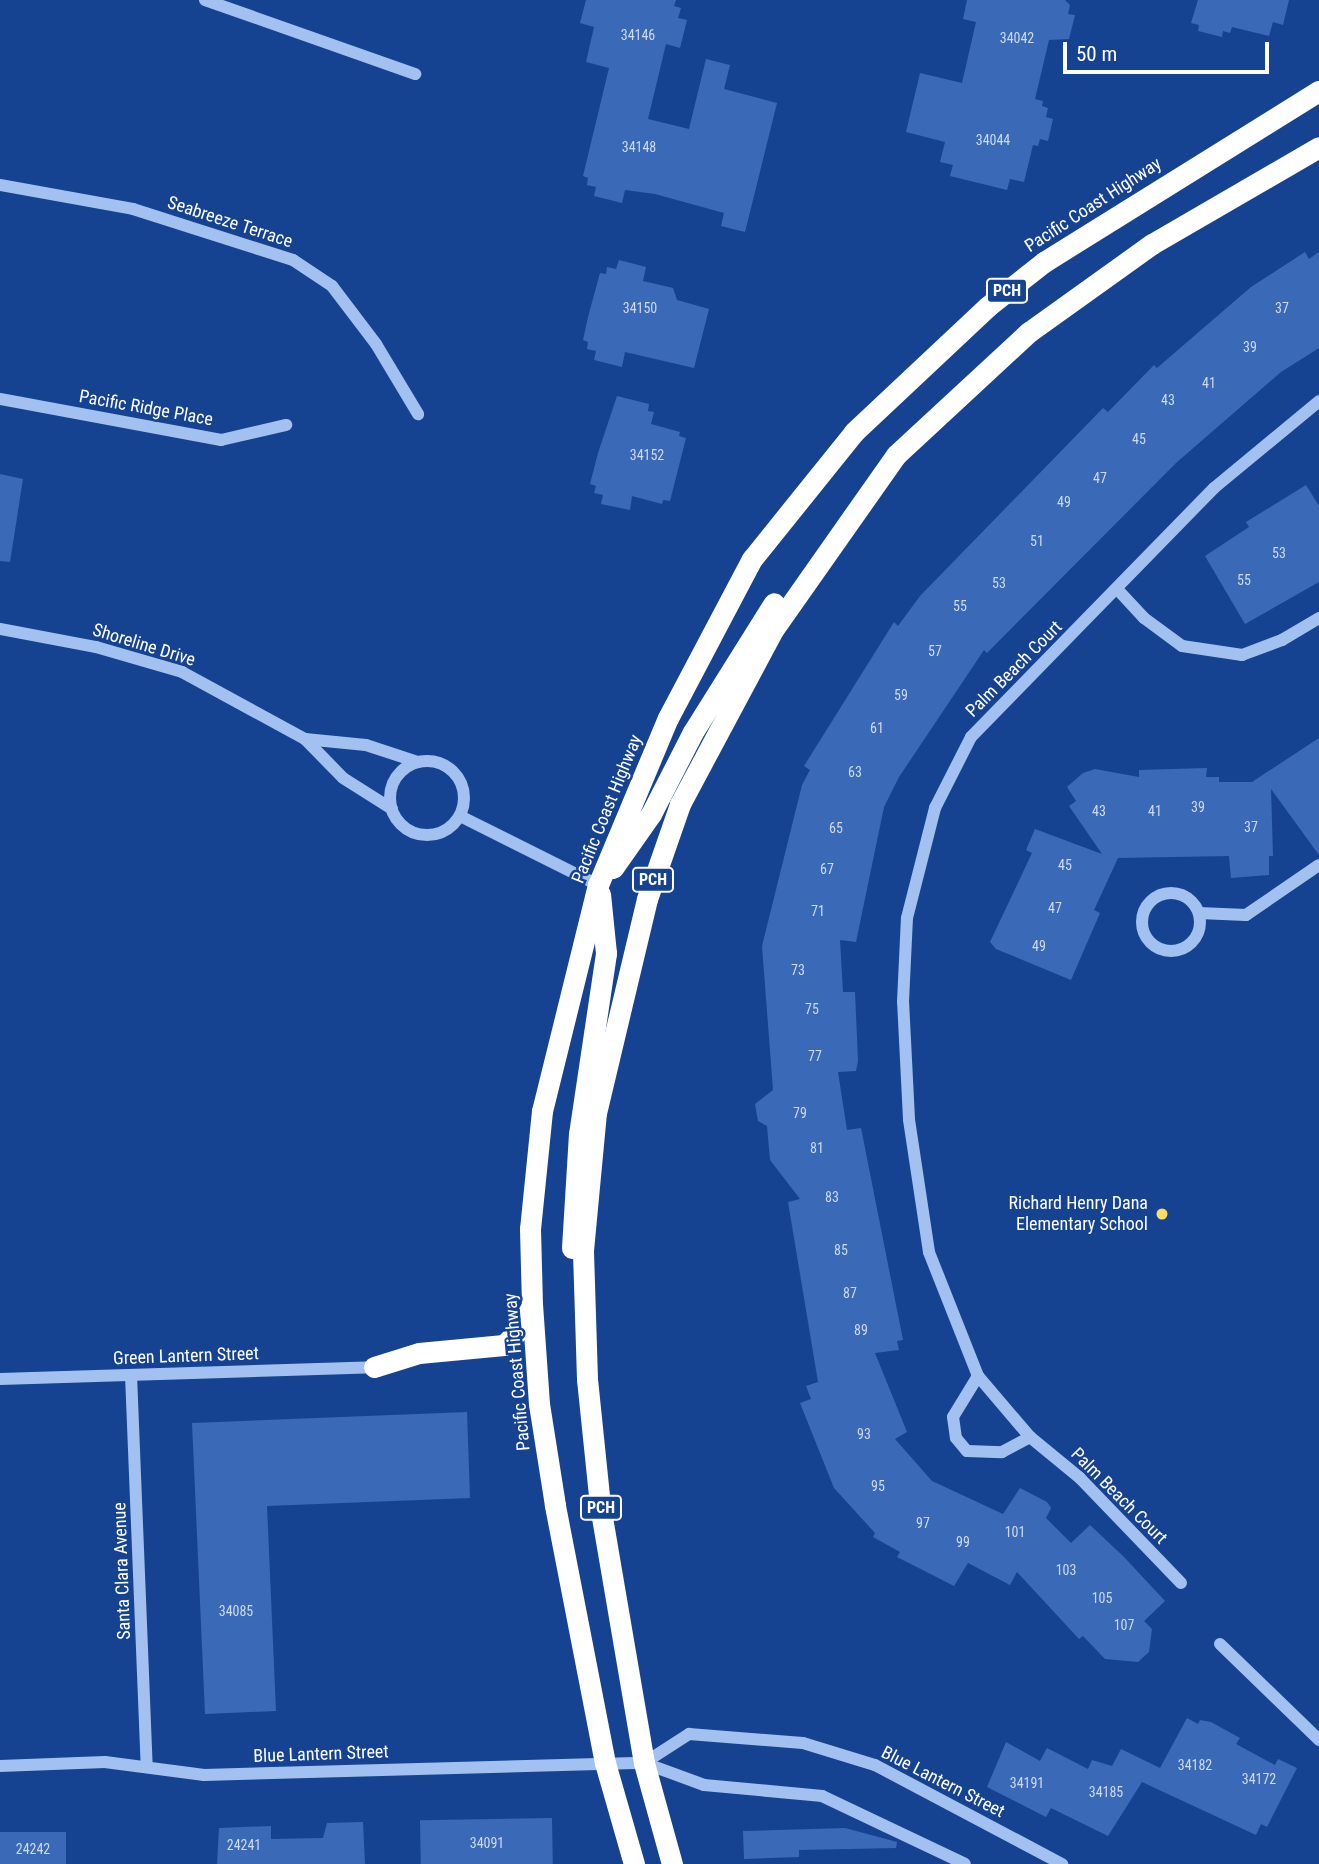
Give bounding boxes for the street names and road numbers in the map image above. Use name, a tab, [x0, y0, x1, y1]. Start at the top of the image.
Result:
street label: Pacific Coast Highway	[1021, 153, 1165, 257]
street label: Seabreeze Terrace	[165, 192, 295, 252]
road number: PCH	[984, 278, 1030, 304]
street label: Pacific Ridge Place	[77, 386, 215, 430]
street label: Palm Beach Court	[961, 616, 1067, 722]
street label: Shoreline Drive	[90, 619, 198, 671]
street label: Pacific Coast Highway	[567, 732, 647, 886]
road number: PCH	[630, 867, 676, 892]
street label: Pacific Coast Highway	[499, 1292, 535, 1452]
street label: Green Lantern Street	[113, 1343, 259, 1369]
street label: Palm Beach Court	[1066, 1443, 1172, 1549]
road number: PCH	[578, 1496, 624, 1520]
street label: Santa Clara Avenue	[109, 1502, 135, 1640]
street label: Blue Lantern Street	[253, 1741, 389, 1767]
street label: Blue Lantern Street	[878, 1742, 1008, 1822]

